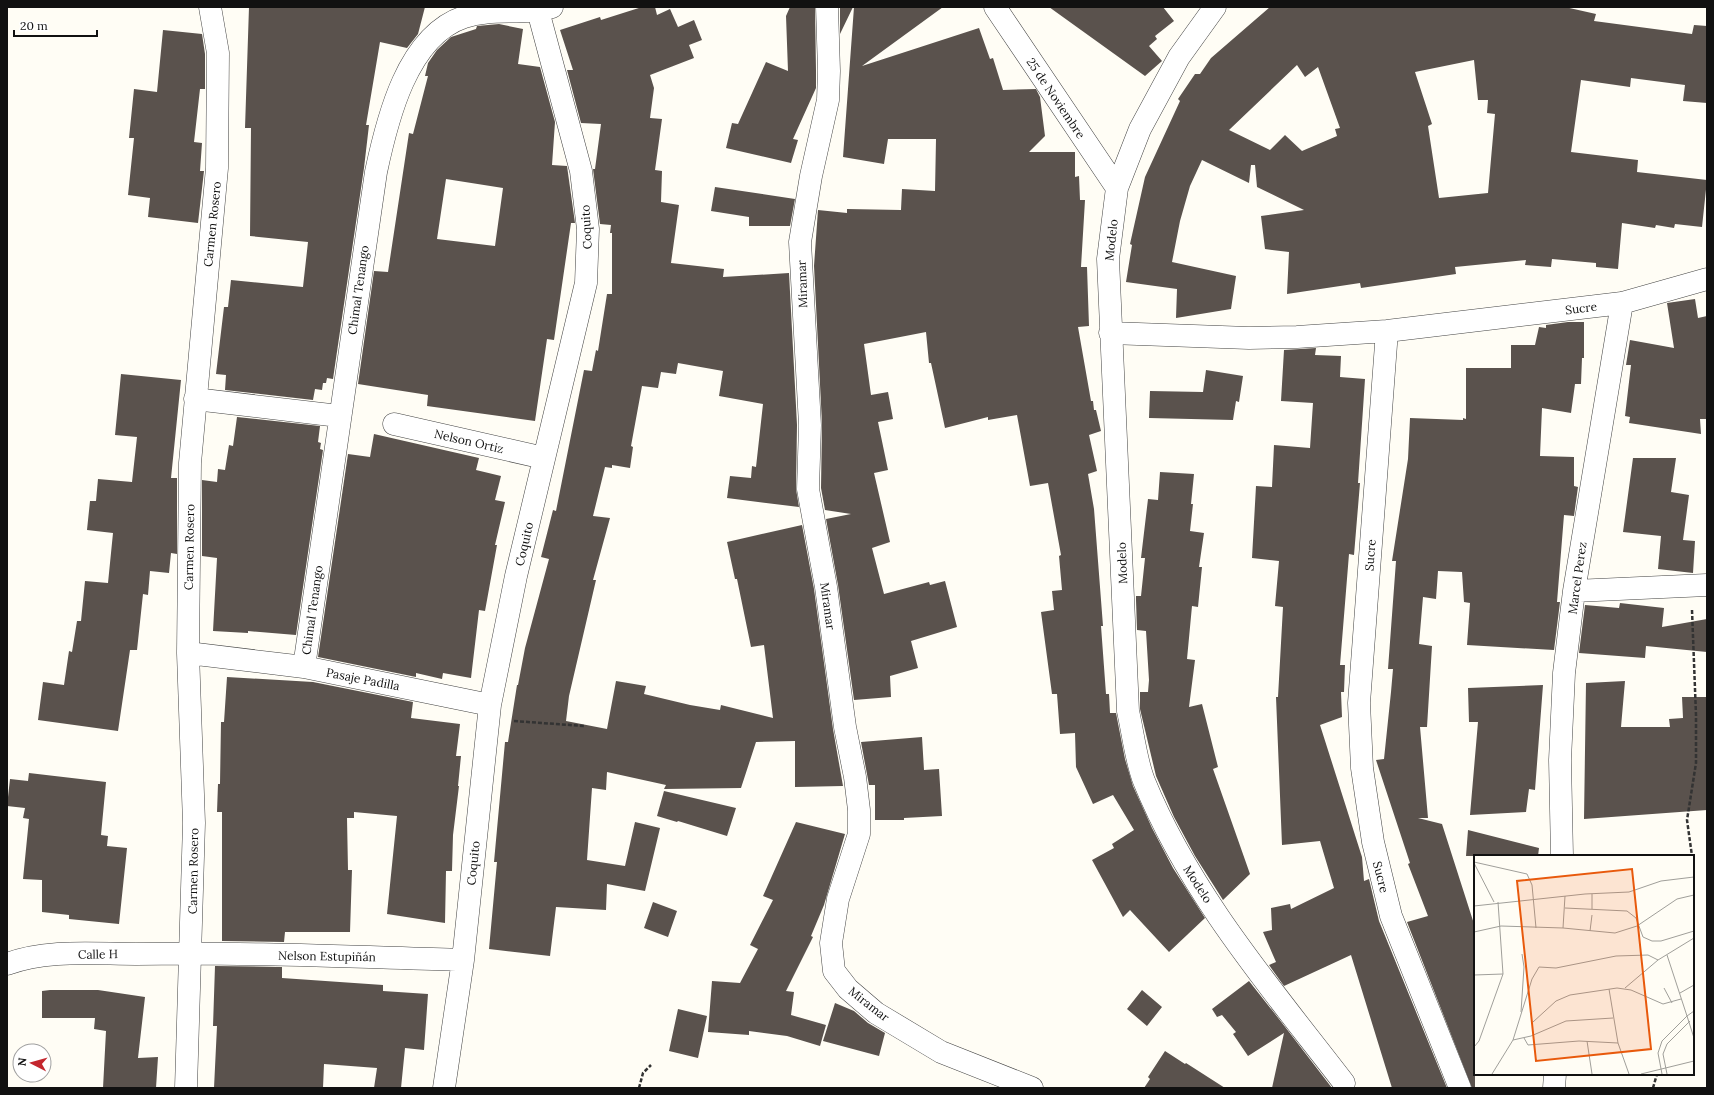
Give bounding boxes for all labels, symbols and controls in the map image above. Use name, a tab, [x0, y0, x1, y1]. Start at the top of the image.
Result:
scale bar	[14, 12, 97, 38]
text: 20 m	[20, 18, 48, 33]
street label: 25 de Noviembre	[1023, 55, 1089, 142]
street label: Carmen Rosero	[200, 180, 224, 268]
street label: Coquito	[577, 204, 595, 250]
street label: Modelo	[1101, 218, 1121, 262]
street label: Chimal Tenango	[344, 244, 372, 336]
street label: Miramar	[794, 259, 810, 308]
street label: Sucre	[1564, 299, 1598, 317]
street label: Nelson Ortiz	[433, 426, 505, 456]
street label: Carmen Rosero	[181, 504, 197, 590]
street label: Coquito	[512, 521, 536, 567]
street label: Sucre	[1361, 538, 1379, 571]
street label: Marcel Perez	[1564, 541, 1590, 615]
street label: Modelo	[1114, 542, 1130, 584]
street label: Chimal Tenango	[298, 564, 326, 656]
street label: Miramar	[817, 581, 839, 632]
street label: Pasaje Padilla	[325, 665, 401, 693]
street label: Carmen Rosero	[185, 828, 201, 914]
street label: Coquito	[463, 840, 483, 886]
inset map	[1474, 855, 1694, 1075]
street label: Sucre	[1370, 860, 1392, 895]
street label: Modelo	[1180, 862, 1216, 906]
street label: Calle H	[78, 946, 118, 962]
street label: Nelson Estupiñán	[278, 948, 376, 964]
street label: Miramar	[846, 983, 893, 1025]
north arrow	[12, 1043, 52, 1083]
text: N	[15, 1057, 30, 1067]

